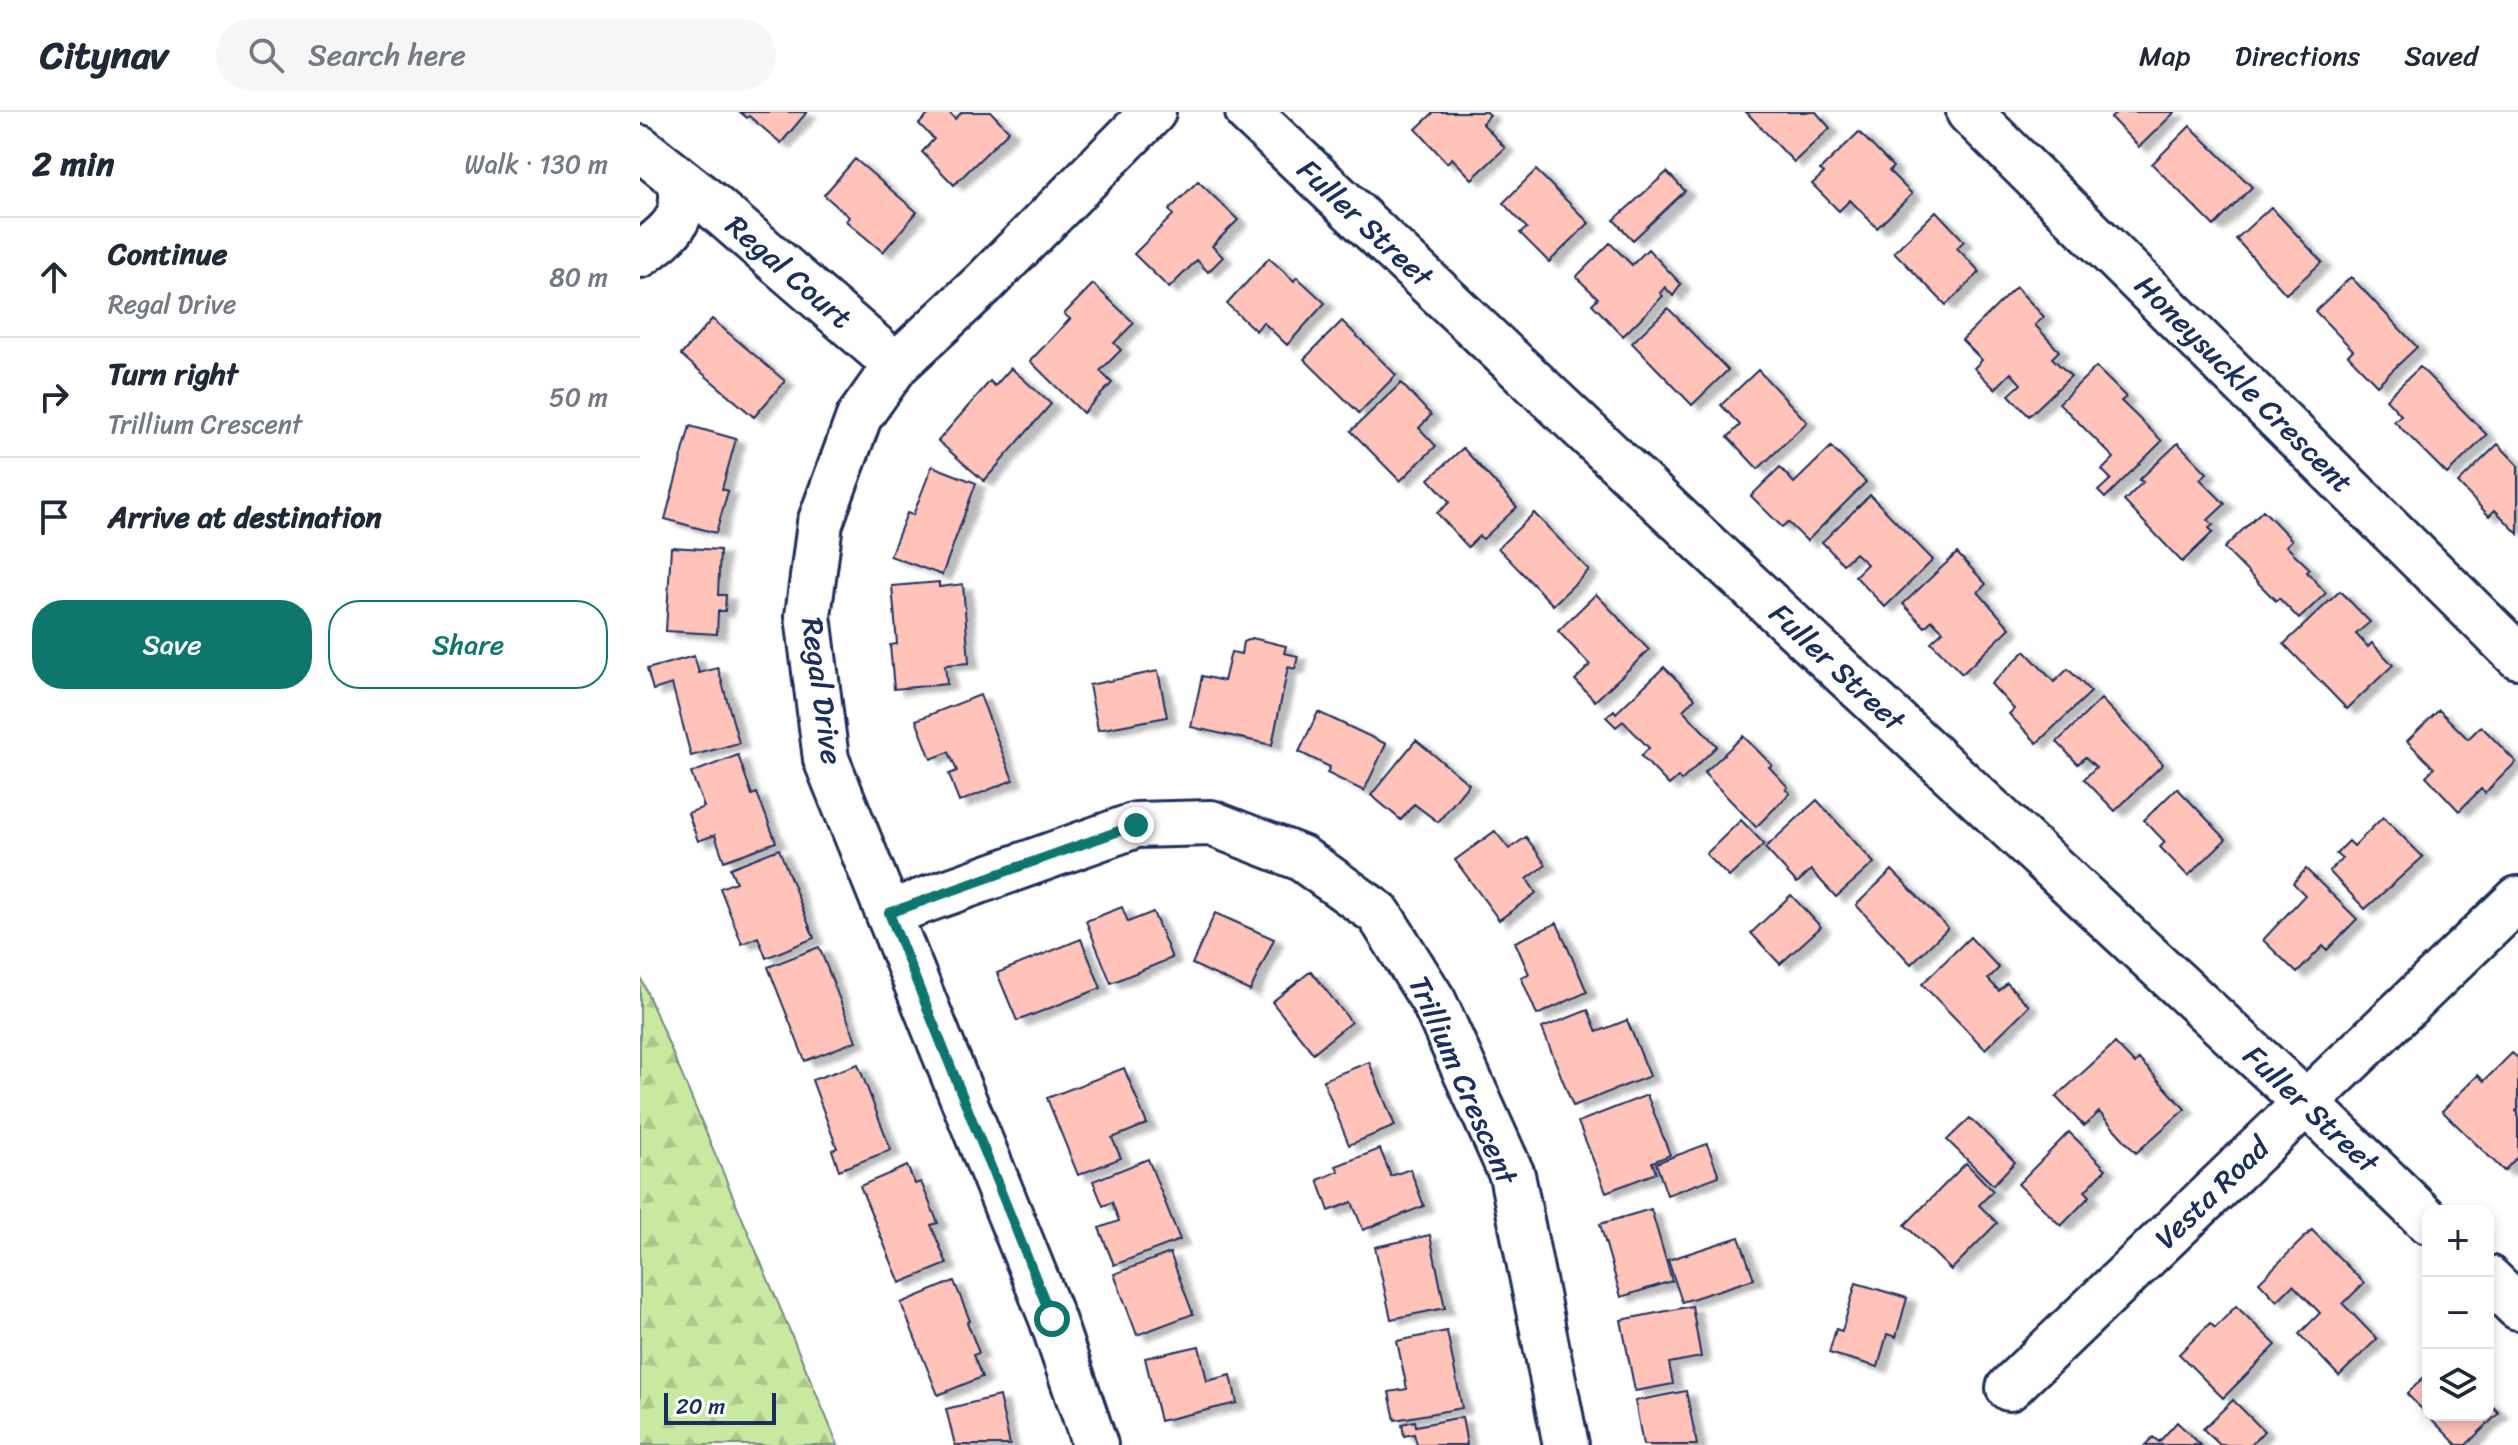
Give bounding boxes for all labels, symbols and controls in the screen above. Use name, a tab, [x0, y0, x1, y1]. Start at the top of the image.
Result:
search box	[216, 19, 776, 91]
text: Citynav	[40, 22, 168, 89]
text: Search here	[308, 28, 466, 82]
text: Map	[2139, 31, 2191, 80]
text: Directions	[2235, 31, 2360, 80]
text: Saved	[2404, 31, 2478, 80]
icon: search	[244, 33, 288, 77]
text: 2 min	[32, 134, 114, 194]
text: Walk · 130 m	[465, 141, 608, 187]
street label: Fuller Street	[1284, 145, 1447, 302]
street label: Regal Court	[713, 201, 865, 343]
text: Continue	[108, 227, 227, 281]
text: 80 m	[549, 254, 608, 300]
icon: ahead	[32, 255, 76, 299]
street label: Honeysuckle Crescent	[2121, 261, 2367, 507]
text: Regal Drive	[108, 281, 236, 327]
text: Turn right	[108, 347, 238, 401]
text: 50 m	[549, 374, 608, 420]
icon: right	[32, 375, 76, 419]
text: Trillium Crescent	[108, 401, 302, 447]
text: Arrive at destination	[108, 490, 382, 544]
icon: arrive	[32, 495, 76, 539]
street label: Fuller Street	[1756, 589, 1919, 746]
button: Save	[32, 600, 312, 689]
button: Share	[328, 600, 608, 689]
street label: Regal Drive	[785, 614, 859, 768]
route end	[1118, 807, 1154, 843]
street label: Trillium Crescent	[1393, 967, 1534, 1195]
street label: Fuller Street	[2230, 1031, 2393, 1188]
street label: Vesta Road	[2141, 1122, 2284, 1263]
map controls	[2422, 1205, 2494, 1421]
button: +	[2422, 1205, 2494, 1277]
button: −	[2422, 1277, 2494, 1349]
route start	[1034, 1301, 1070, 1337]
button: layers	[2422, 1349, 2494, 1421]
text: 20 m	[676, 1387, 725, 1426]
scale bar	[664, 1389, 776, 1425]

